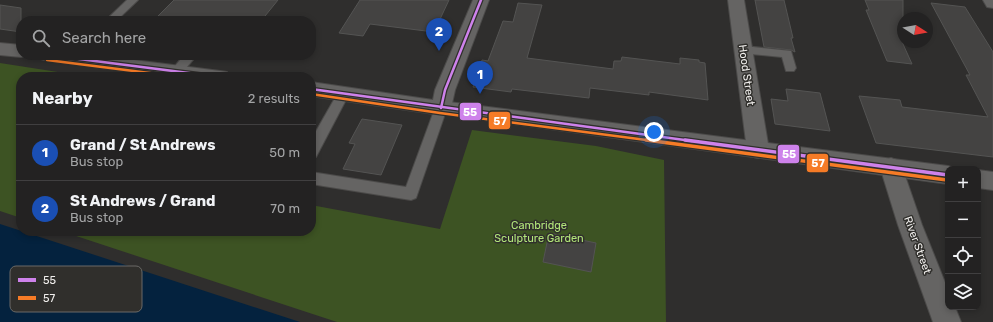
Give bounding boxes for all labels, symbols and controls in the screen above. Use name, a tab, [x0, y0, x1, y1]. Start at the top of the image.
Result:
north arrow	[897, 12, 933, 48]
search box	[16, 16, 316, 60]
pin: 2	[426, 18, 452, 51]
icon: search	[30, 27, 52, 49]
text: Search here	[62, 29, 146, 47]
street label: Hood Street	[736, 44, 757, 107]
pin: 1	[467, 61, 493, 94]
text: Nearby	[32, 88, 93, 108]
text: 2 results	[248, 91, 300, 106]
line badge: 55	[459, 102, 482, 121]
text: 55	[463, 106, 477, 119]
line badge: 57	[488, 111, 511, 130]
text: 57	[493, 115, 507, 128]
your location	[644, 122, 664, 142]
text: Grand / St Andrews	[70, 136, 216, 154]
line badge: 55	[777, 144, 800, 164]
text: 1	[42, 145, 48, 160]
text: 50 m	[269, 145, 300, 160]
text: 55	[782, 148, 796, 161]
line badge: 57	[806, 153, 829, 173]
text: Bus stop	[70, 154, 123, 169]
text: 57	[811, 157, 825, 170]
map controls	[945, 166, 981, 310]
button: +	[945, 166, 981, 202]
text: St Andrews / Grand	[70, 192, 216, 210]
text: 2	[41, 201, 49, 216]
text: 70 m	[270, 201, 300, 216]
button: −	[945, 202, 981, 238]
text: Bus stop	[70, 210, 123, 225]
street label: River Street	[901, 215, 934, 276]
park label: Cambridge Sculpture Garden	[494, 219, 584, 245]
button: locate	[945, 238, 981, 274]
legend	[10, 266, 142, 312]
text: 55	[43, 274, 57, 287]
button: layers	[945, 274, 981, 310]
text: 57	[43, 292, 56, 305]

